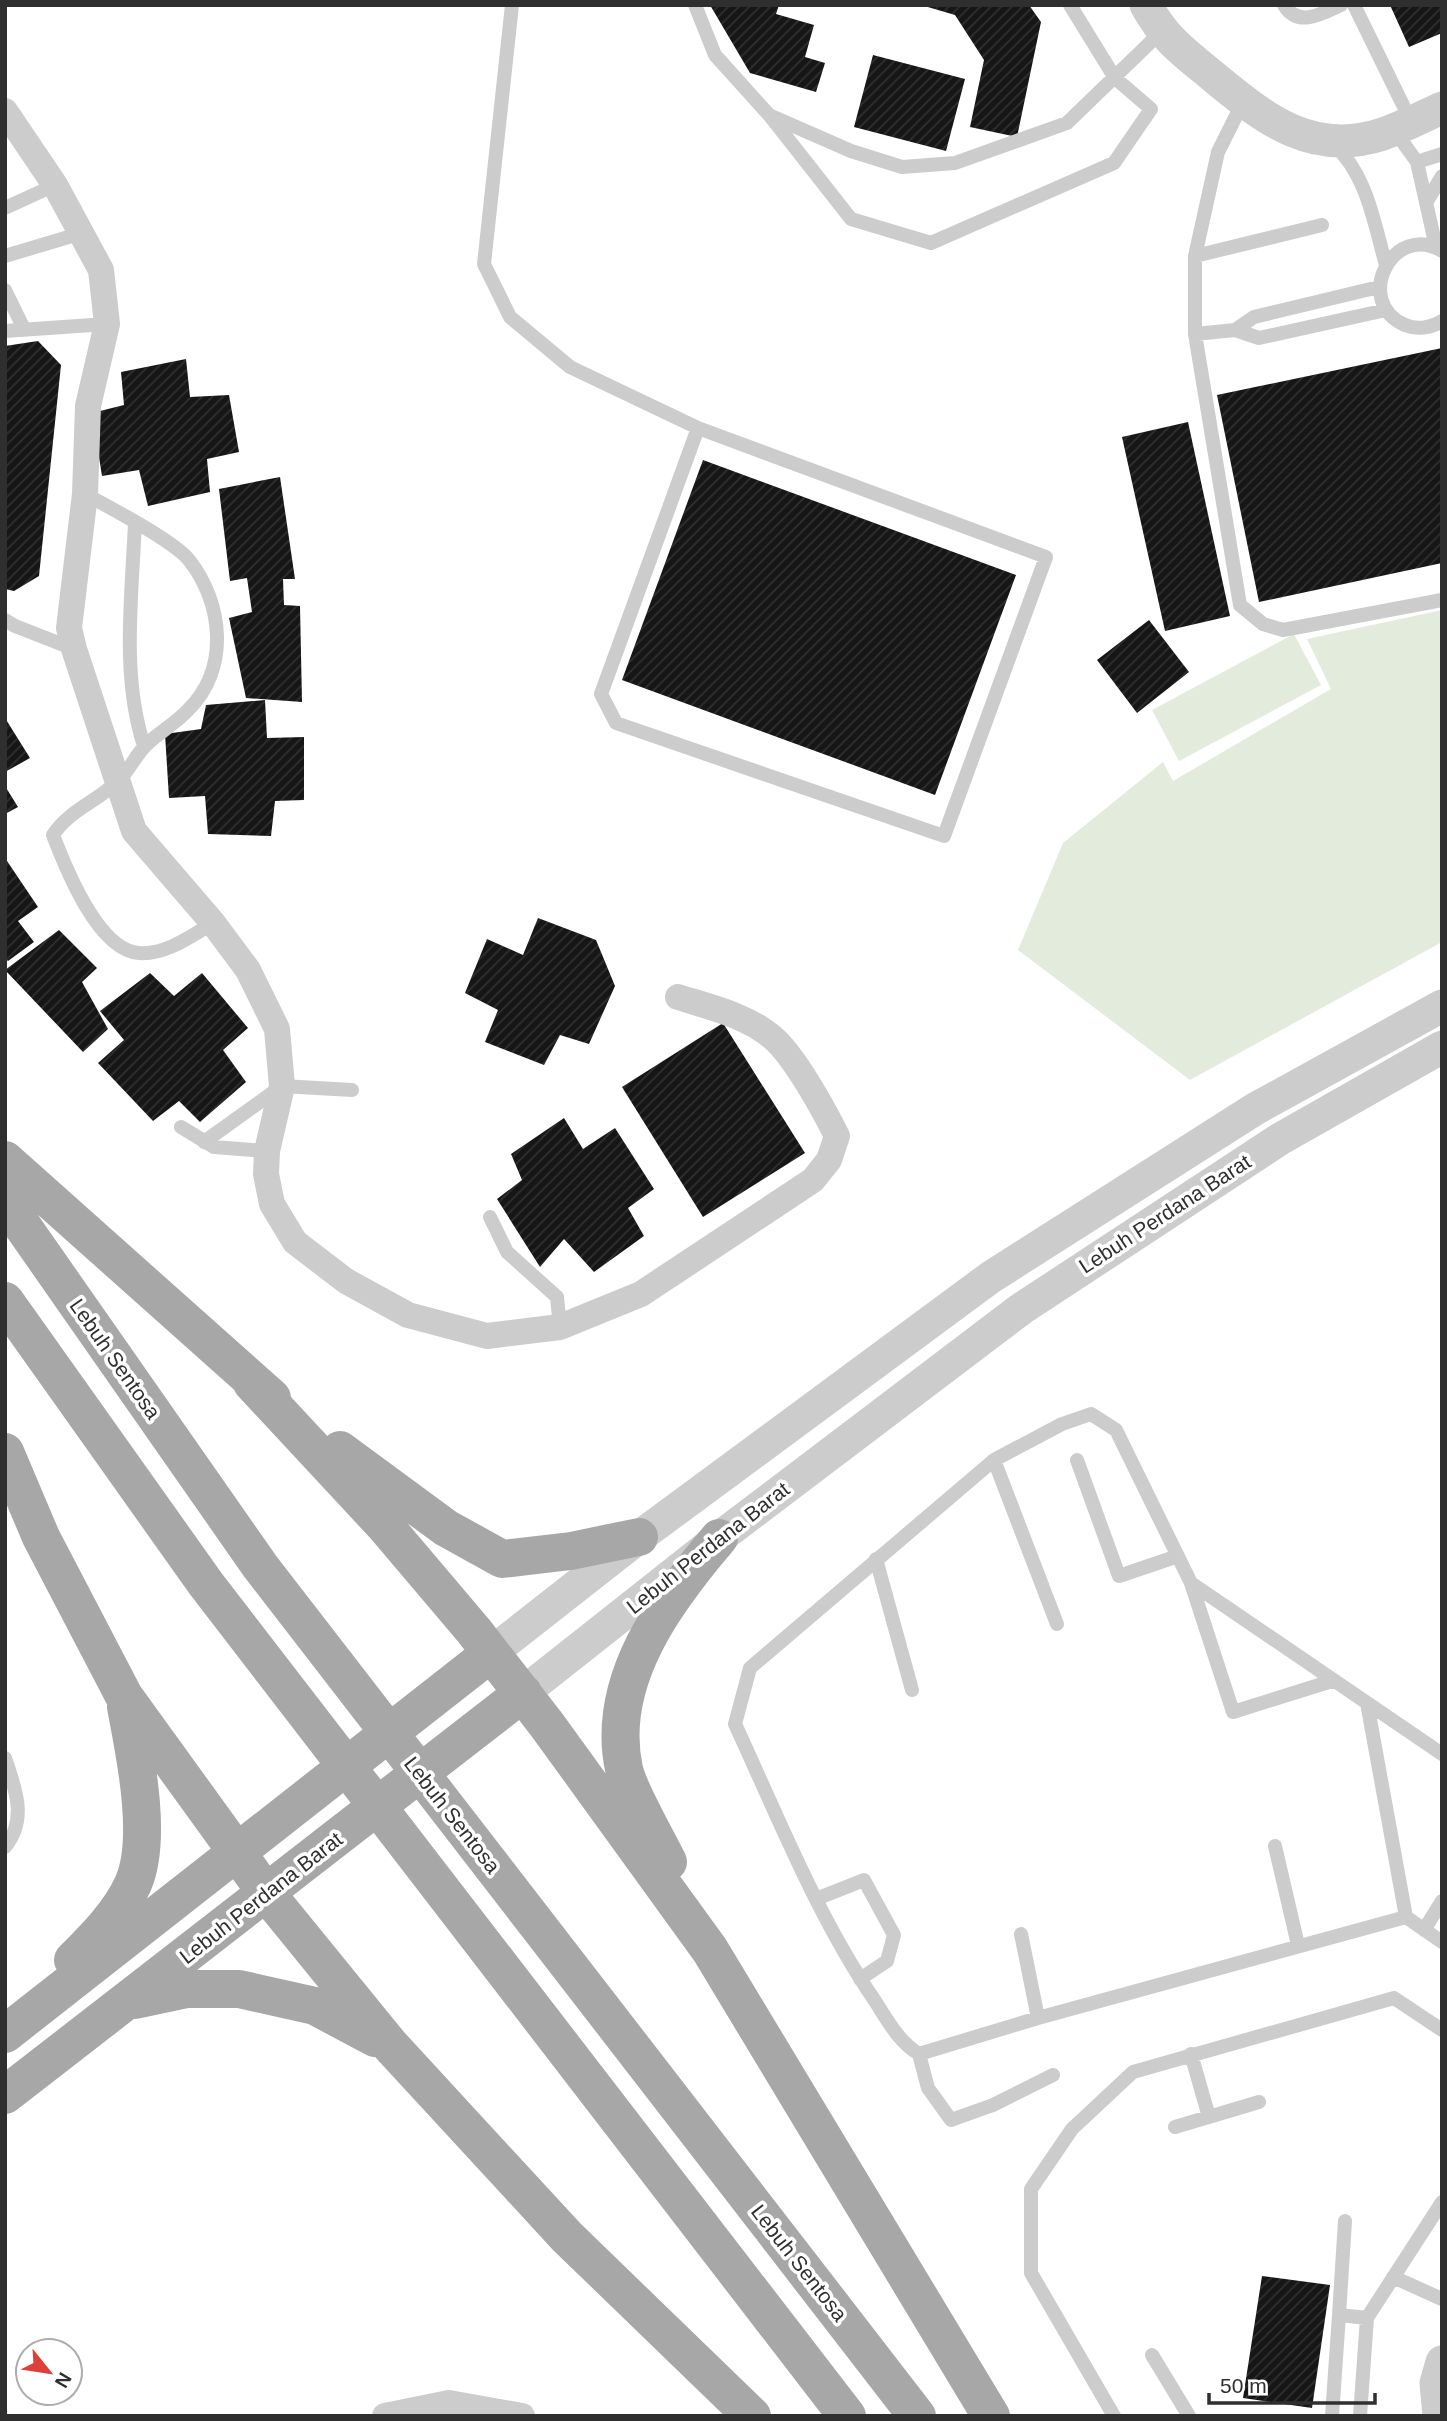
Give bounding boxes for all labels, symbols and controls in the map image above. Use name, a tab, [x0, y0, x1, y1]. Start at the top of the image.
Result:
street label: Lebuh Perdana Barat	[1075, 1149, 1255, 1278]
street label: Lebuh Sentosa	[65, 1294, 166, 1423]
street label: Lebuh Perdana Barat	[622, 1477, 794, 1618]
street label: Lebuh Sentosa	[400, 1752, 505, 1878]
street label: Lebuh Perdana Barat	[175, 1827, 347, 1968]
street label: Lebuh Sentosa	[747, 2200, 852, 2326]
north arrow	[14, 2337, 84, 2407]
scale bar	[1209, 2362, 1375, 2406]
text: N	[51, 2369, 76, 2391]
text: 50 m	[1220, 2374, 1267, 2397]

